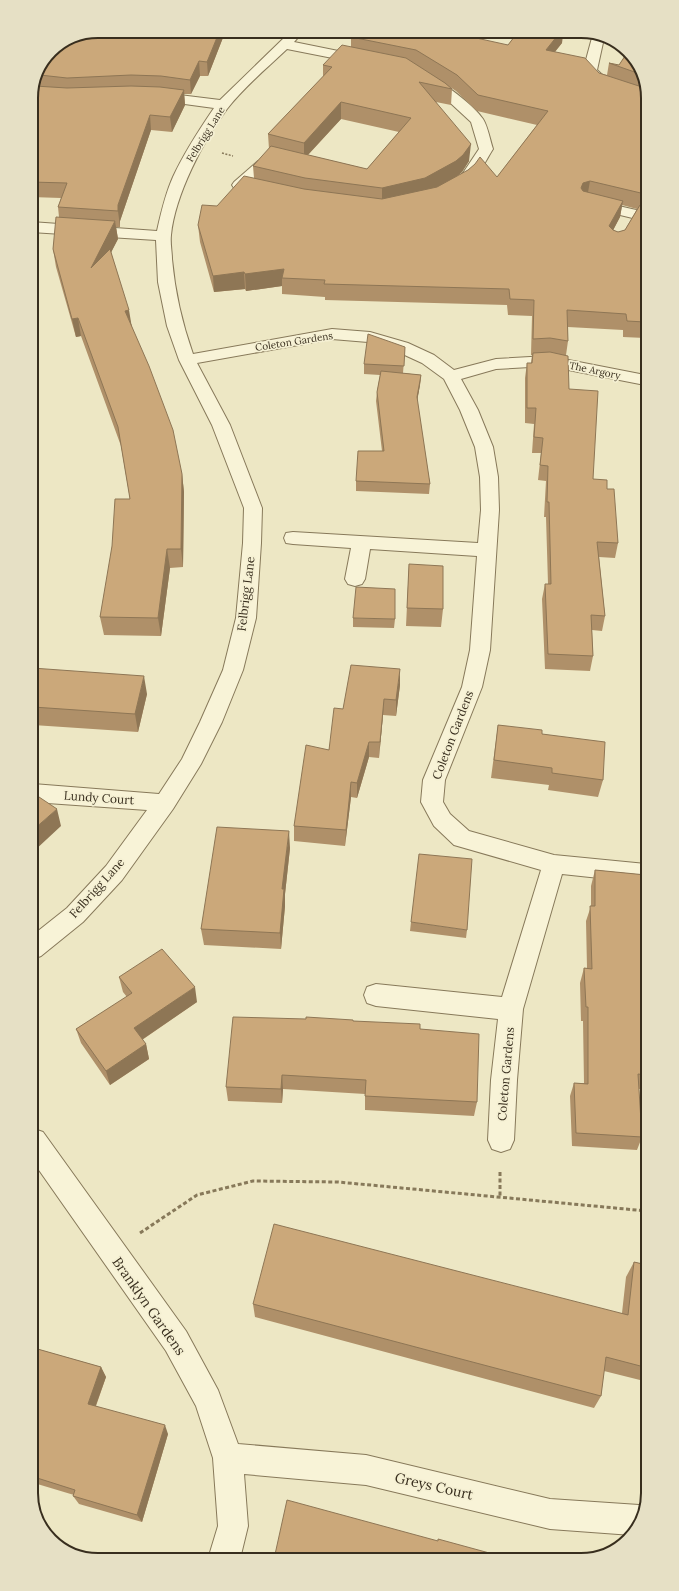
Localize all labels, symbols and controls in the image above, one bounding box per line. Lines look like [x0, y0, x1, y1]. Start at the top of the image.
street label: Felbrigg Lane [183, 104, 228, 164]
street label: Coleton Gardens [254, 329, 334, 354]
street label: The Argory [568, 359, 622, 382]
street label: Felbrigg Lane [233, 555, 258, 632]
street label: Coleton Gardens [429, 688, 477, 781]
street label: Lundy Court [63, 788, 135, 807]
street label: Felbrigg Lane [66, 854, 128, 921]
street label: Coleton Gardens [494, 1026, 517, 1122]
street label: Branklyn Gardens [108, 1253, 190, 1359]
street label: Greys Court [393, 1468, 475, 1504]

